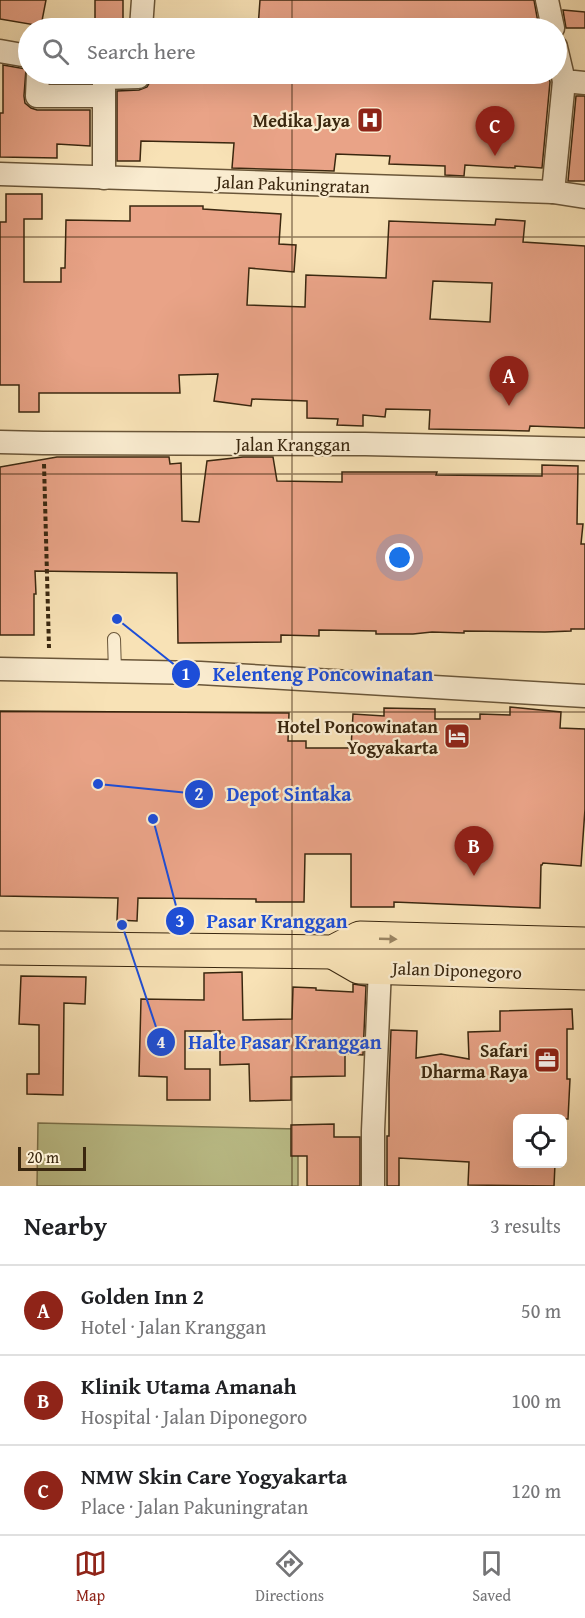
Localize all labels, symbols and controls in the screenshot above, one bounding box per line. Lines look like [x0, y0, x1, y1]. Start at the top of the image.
search box [18, 18, 567, 84]
icon: search [39, 35, 72, 68]
text: Search here [87, 35, 196, 67]
hospital icon: Medika Jaya [355, 105, 385, 135]
pin: C [476, 106, 514, 156]
place label: Medika Jaya [253, 107, 351, 134]
street label: Jalan Pakuningratan [214, 168, 370, 200]
pin: A [490, 356, 528, 406]
street label: Jalan Kranggan [234, 431, 350, 458]
your location [385, 543, 414, 572]
callout: Kelenteng Poncowinatan [171, 655, 445, 693]
text: Kelenteng Poncowinatan [213, 659, 433, 688]
text: 1 [181, 660, 191, 687]
place label: Hotel Poncowinatan Yogyakarta [277, 713, 439, 761]
hotel icon: Hotel Poncowinatan Yogyakarta [442, 721, 472, 751]
callout: Depot Sintaka [184, 775, 363, 813]
text: Depot Sintaka [227, 779, 352, 808]
text: 2 [194, 780, 204, 807]
pin: B [454, 826, 494, 876]
callout: Pasar Kranggan [165, 902, 360, 940]
text: Pasar Kranggan [206, 906, 348, 935]
text: 3 [175, 907, 185, 934]
one-way arrow [379, 934, 398, 943]
street label: Jalan Diponegoro [390, 954, 522, 986]
callout: Halte Pasar Kranggan [146, 1023, 394, 1061]
text: Halte Pasar Kranggan [188, 1027, 382, 1056]
text: 4 [156, 1028, 166, 1055]
place label: Safari Dharma Raya [421, 1037, 529, 1085]
office icon: Safari Dharma Raya [532, 1045, 562, 1075]
map controls [513, 1114, 567, 1168]
button: locate [513, 1114, 567, 1168]
scale bar [18, 1144, 86, 1172]
text: 20 m [27, 1145, 59, 1169]
text: Nearby [24, 1206, 107, 1245]
text: 3 results [490, 1211, 561, 1240]
text: Golden Inn 2 [81, 1280, 204, 1312]
text: A [37, 1296, 50, 1325]
text: 50 m [521, 1296, 561, 1325]
text: Hotel · Jalan Kranggan [81, 1312, 266, 1341]
text: Klinik Utama Amanah [81, 1370, 297, 1402]
text: B [37, 1386, 50, 1415]
text: 100 m [511, 1386, 561, 1415]
text: Hospital · Jalan Diponegoro [81, 1402, 307, 1431]
text: NMW Skin Care Yogyakarta [81, 1460, 347, 1492]
text: C [38, 1476, 49, 1505]
text: 120 m [511, 1476, 561, 1505]
text: Place · Jalan Pakuningratan [81, 1492, 308, 1521]
tab: Map [74, 1547, 107, 1607]
tab: Directions [255, 1547, 324, 1607]
tab: Saved [472, 1547, 511, 1607]

